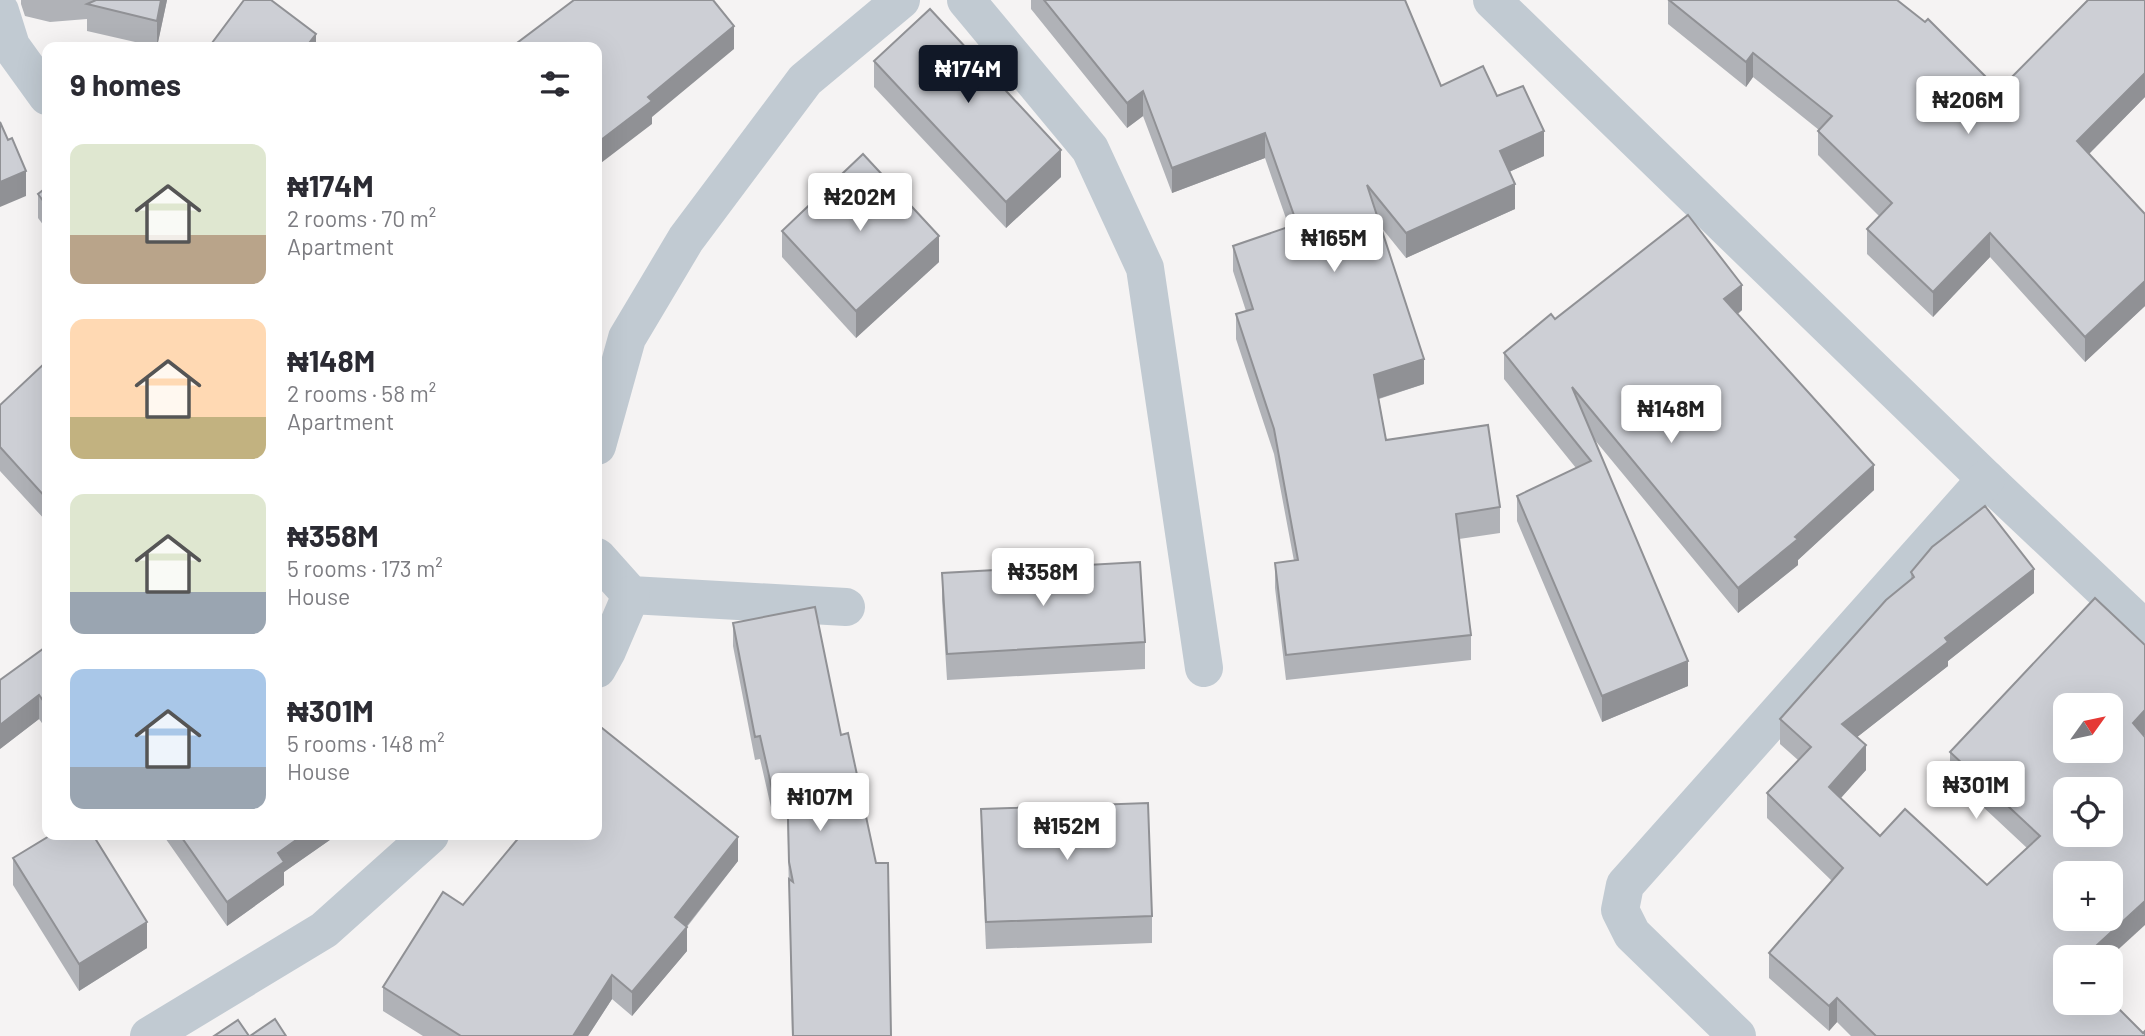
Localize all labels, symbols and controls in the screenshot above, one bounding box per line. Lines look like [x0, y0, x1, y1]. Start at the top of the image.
pin: ₦174M [919, 46, 1017, 105]
text: ₦174M [935, 54, 1001, 82]
icon: filters [536, 65, 574, 103]
text: 9 homes [70, 66, 181, 102]
pin: ₦206M [1919, 76, 2017, 136]
text: ₦206M [1932, 85, 2004, 113]
text: ₦174M [287, 167, 374, 203]
icon: home [126, 172, 210, 256]
pin: ₦202M [811, 174, 909, 233]
text: ₦202M [824, 182, 896, 210]
text: 2 rooms · 70 m² [287, 204, 436, 232]
pin: ₦165M [1285, 215, 1383, 274]
text: ₦165M [1301, 223, 1367, 251]
text: Apartment [287, 232, 394, 260]
text: ₦148M [287, 342, 375, 378]
icon: home [126, 347, 210, 431]
text: 2 rooms · 58 m² [287, 379, 436, 407]
pin: ₦148M [1622, 386, 1720, 445]
text: ₦148M [1637, 394, 1705, 422]
text: Apartment [287, 407, 394, 435]
text: ₦358M [287, 517, 379, 553]
icon: home [126, 522, 210, 606]
pin: ₦358M [994, 548, 1092, 608]
text: 5 rooms · 173 m² [287, 554, 443, 582]
text: ₦358M [1008, 557, 1078, 585]
text: House [287, 582, 350, 610]
text: ₦301M [287, 692, 374, 728]
north arrow [2053, 693, 2123, 763]
map controls [2053, 693, 2123, 1015]
icon: home [126, 697, 210, 781]
text: 5 rooms · 148 m² [287, 729, 445, 757]
text: House [287, 757, 350, 785]
pin: ₦301M [1927, 762, 2025, 821]
text: ₦301M [1943, 770, 2009, 798]
pin: ₦107M [771, 774, 869, 833]
button: locate [2053, 777, 2123, 847]
text: ₦107M [787, 782, 853, 810]
pin: ₦152M [1018, 802, 1116, 862]
text: ₦152M [1034, 811, 1100, 839]
button: + [2053, 861, 2123, 931]
button: − [2053, 945, 2123, 1015]

